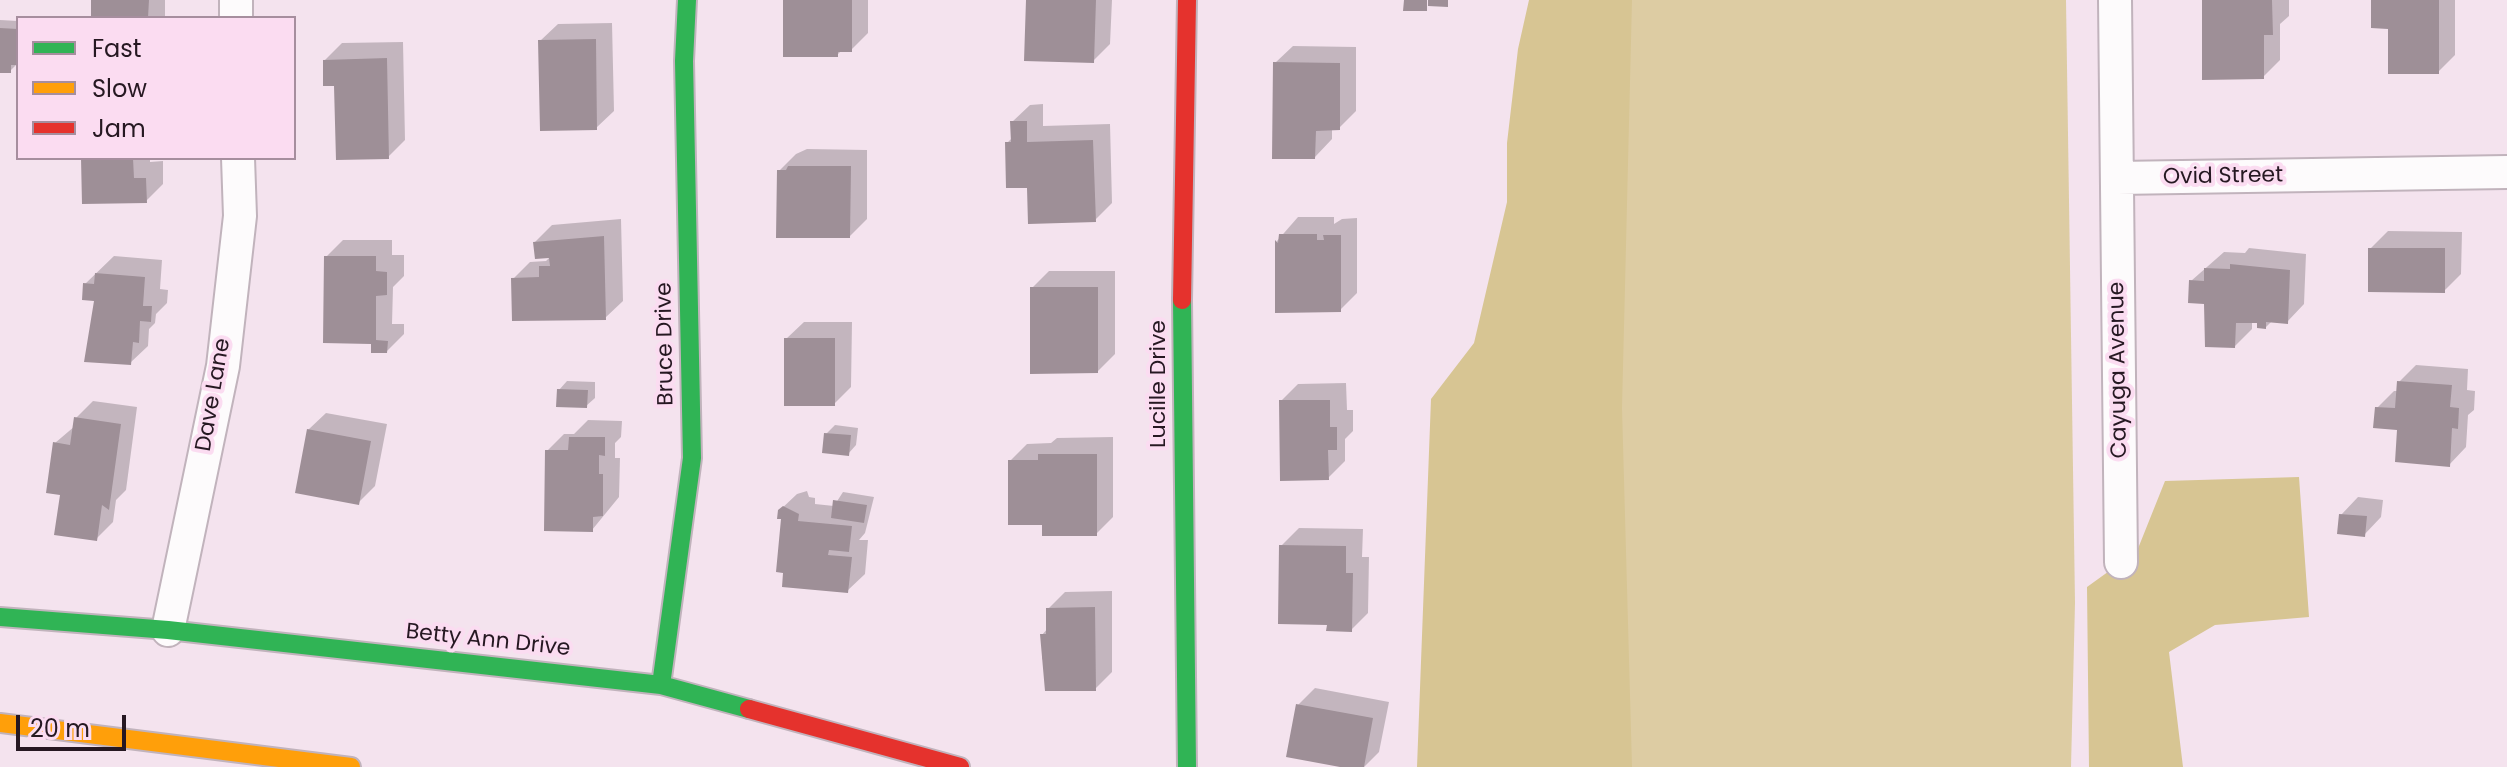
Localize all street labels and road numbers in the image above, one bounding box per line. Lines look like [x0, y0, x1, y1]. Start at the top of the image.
street label: Ovid Street [2163, 163, 2283, 191]
street label: Bruce Drive [652, 282, 680, 406]
street label: Cayuga Avenue [2104, 282, 2134, 458]
street label: Lucille Drive [1146, 320, 1172, 448]
street label: Dave Lane [191, 336, 237, 454]
street label: Betty Ann Drive [404, 619, 572, 663]

